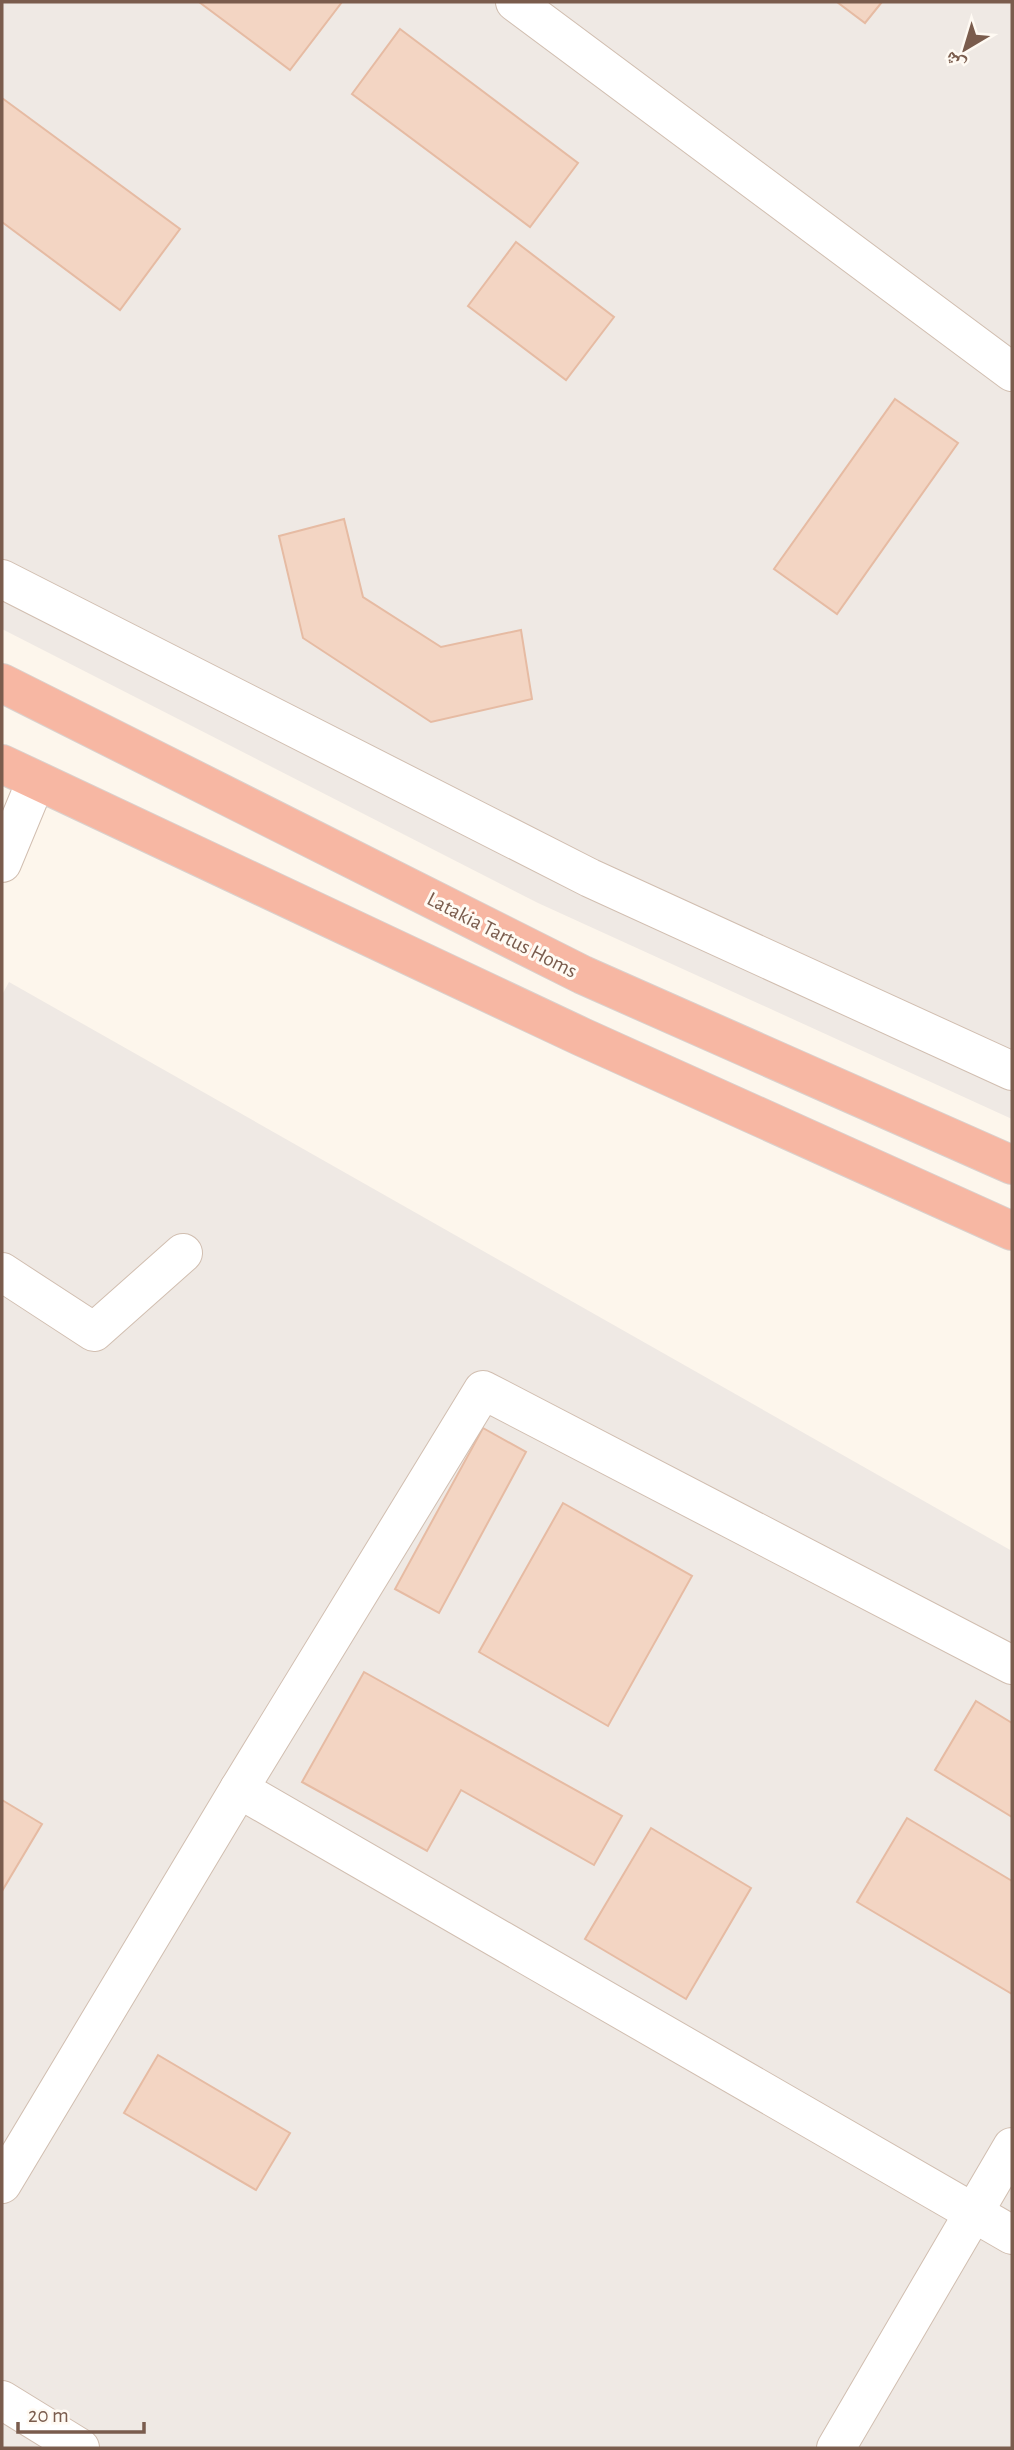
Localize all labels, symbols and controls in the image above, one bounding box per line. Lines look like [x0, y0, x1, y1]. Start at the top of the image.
north arrow [930, 14, 1000, 84]
text: ش [942, 47, 970, 75]
street label: Latakia Tartus Homs [424, 888, 580, 982]
scale bar [18, 2390, 144, 2434]
text: 20 m [28, 2405, 69, 2426]

